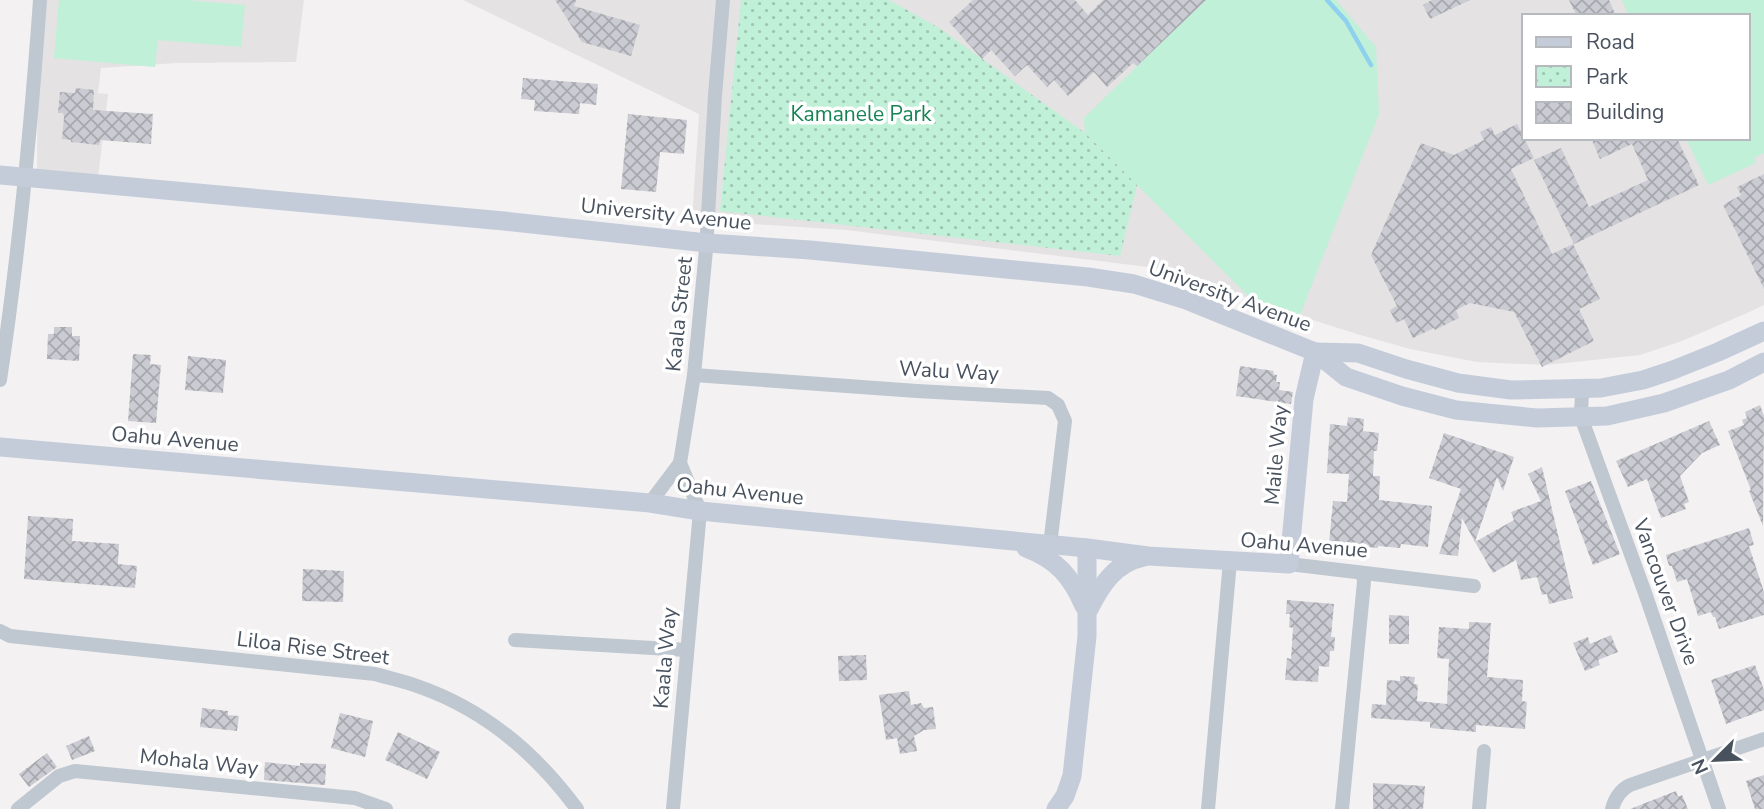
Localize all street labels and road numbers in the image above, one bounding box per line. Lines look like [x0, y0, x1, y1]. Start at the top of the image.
street label: University Avenue [579, 191, 753, 237]
street label: University Avenue [1145, 254, 1315, 338]
street label: Kaala Street [659, 255, 699, 373]
street label: Walu Way [898, 354, 1000, 388]
street label: Maile Way [1258, 404, 1294, 506]
street label: Oahu Avenue [110, 419, 240, 459]
street label: Oahu Avenue [675, 470, 805, 512]
street label: Vancouver Drive [1626, 514, 1705, 669]
street label: Oahu Avenue [1239, 525, 1369, 565]
street label: Kaala Way [647, 606, 683, 710]
street label: Liloa Rise Street [235, 625, 392, 671]
street label: Mohala Way [138, 742, 260, 782]

